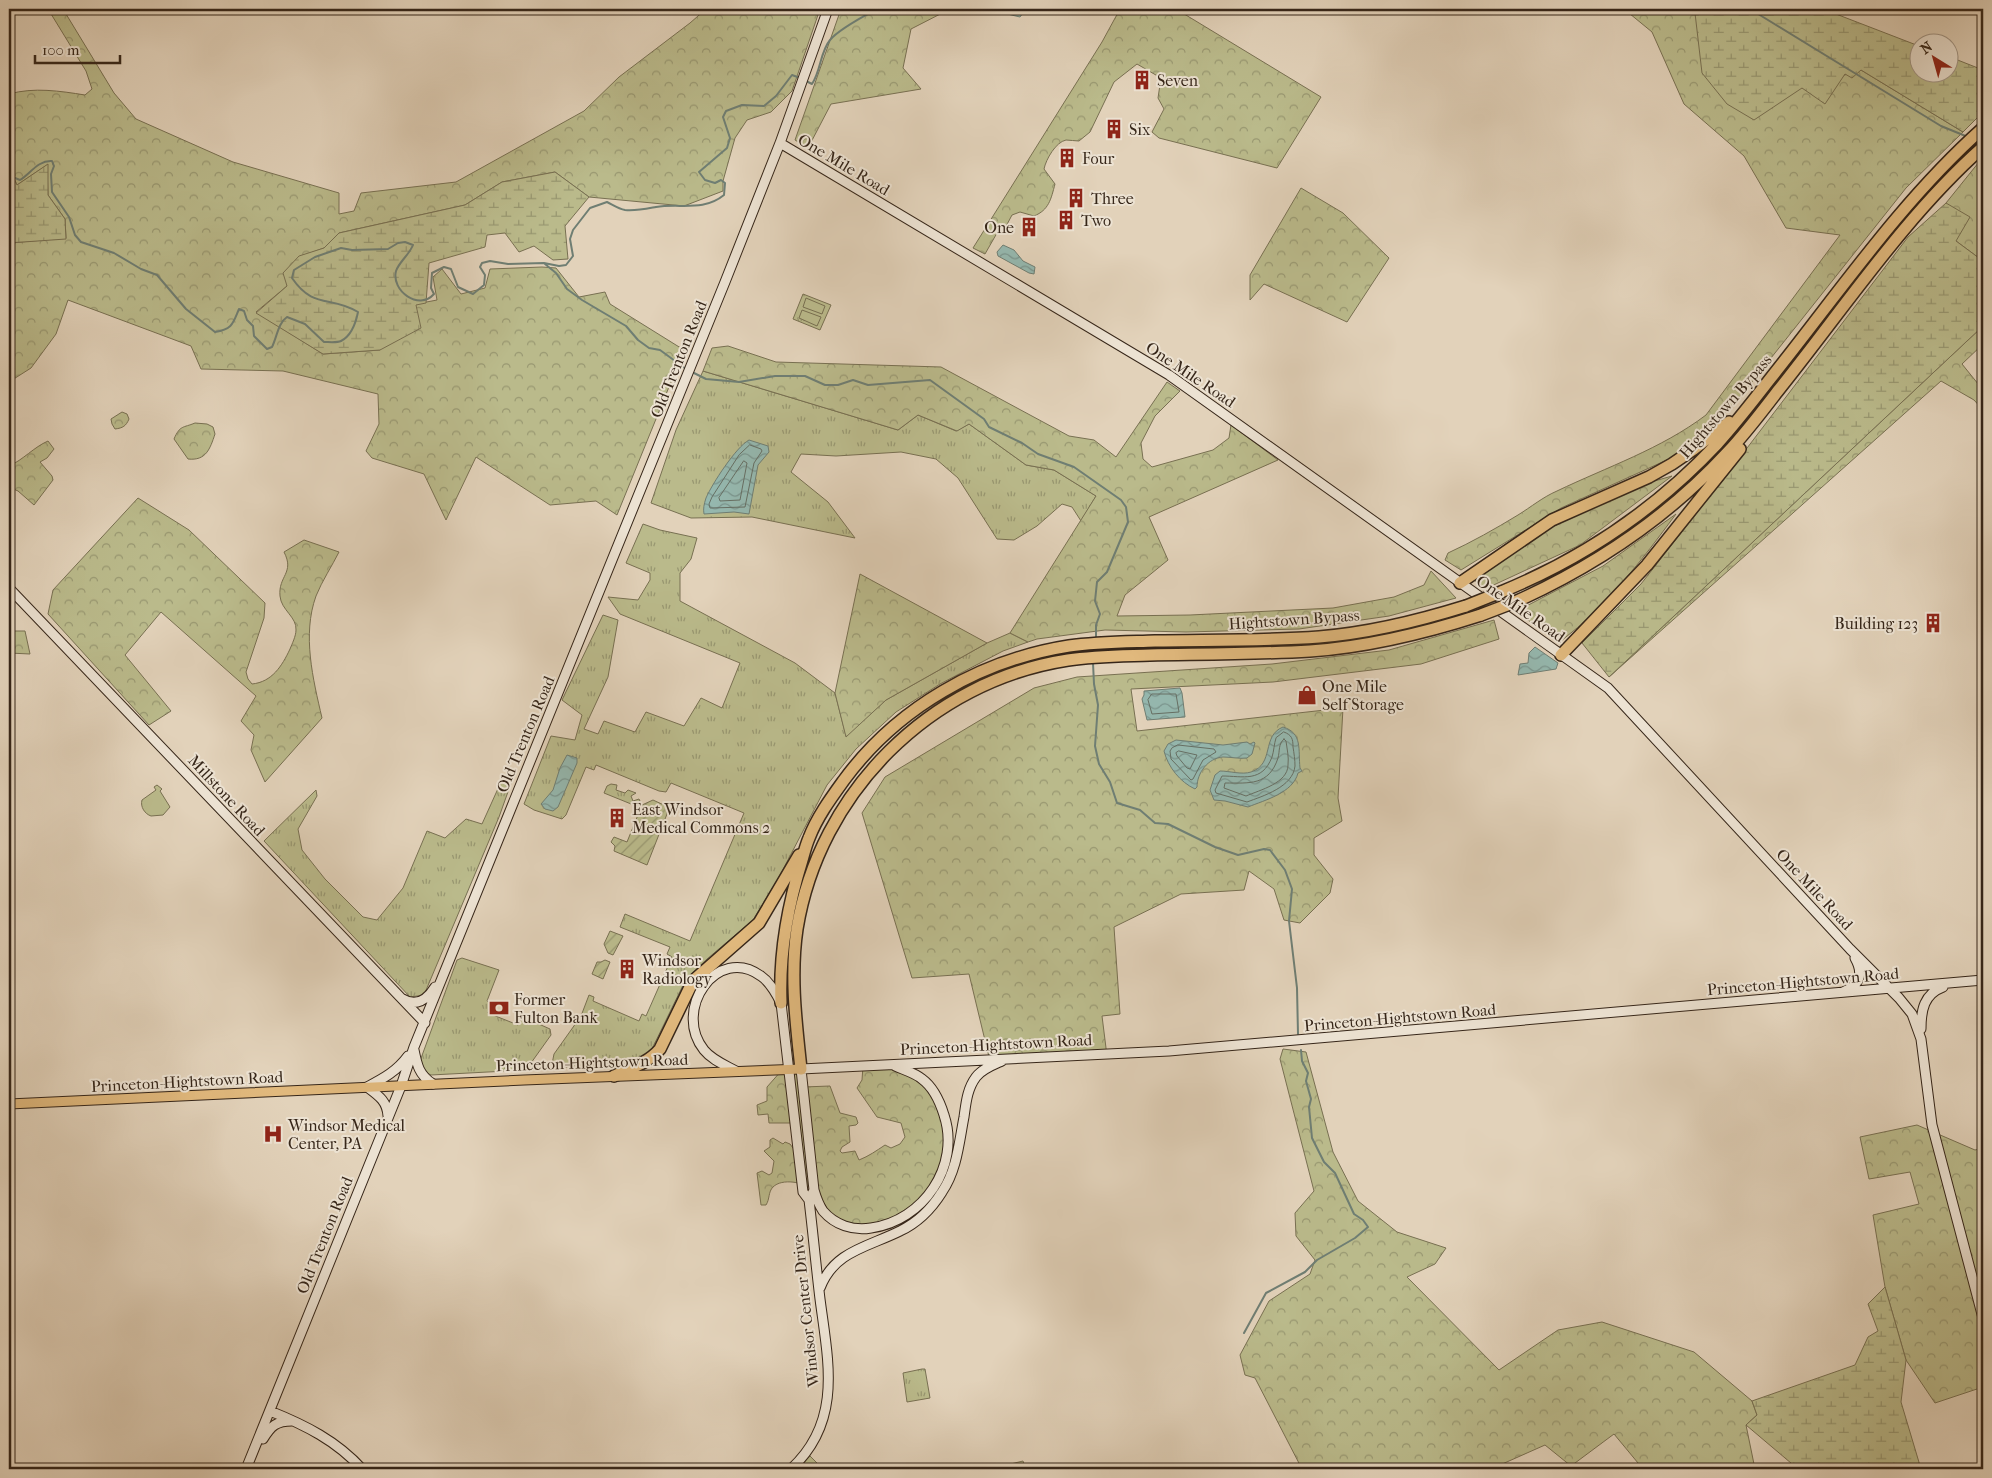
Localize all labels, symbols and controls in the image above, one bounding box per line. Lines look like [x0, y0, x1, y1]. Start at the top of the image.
scale bar [35, 32, 120, 64]
north arrow [1910, 32, 1960, 82]
text: N [1917, 38, 1936, 58]
text: 100 m [42, 41, 80, 59]
building icon: Seven [1131, 69, 1153, 91]
place label: Seven [1157, 71, 1199, 90]
building icon: Six [1103, 118, 1125, 140]
place label: Six [1129, 120, 1151, 139]
street label: One Mile Road [794, 130, 893, 199]
building icon: Four [1056, 147, 1078, 169]
place label: Four [1082, 149, 1115, 168]
building icon: Three [1065, 187, 1087, 209]
place label: Three [1091, 189, 1134, 208]
building icon: Two [1055, 209, 1077, 231]
place label: Two [1081, 211, 1111, 230]
building icon: One [1018, 216, 1040, 238]
place label: One [984, 218, 1014, 237]
street label: Old Trenton Road [646, 298, 711, 421]
street label: One Mile Road [1142, 337, 1239, 411]
street label: Hightstown Bypass [1675, 350, 1776, 462]
street label: One Mile Road [1473, 571, 1569, 646]
street label: Hightstown Bypass [1228, 605, 1360, 634]
building icon: Building 123 [1922, 612, 1944, 634]
place label: Building 123 [1834, 614, 1918, 633]
street label: Old Trenton Road [492, 673, 559, 795]
place label: One Mile Self Storage [1322, 677, 1404, 714]
shop icon: One Mile Self Storage [1296, 684, 1318, 706]
street label: Millstone Road [184, 751, 269, 840]
place label: East Windsor Medical Commons 2 [632, 800, 770, 837]
building icon: East Windsor Medical Commons 2 [606, 807, 628, 829]
street label: One Mile Road [1772, 845, 1857, 934]
place label: Windsor Radiology [641, 951, 713, 988]
building icon: Windsor Radiology [616, 958, 638, 980]
street label: Princeton-Hightstown Road [1706, 964, 1900, 999]
place label: Former Fulton Bank [514, 990, 598, 1027]
bank icon: Former Fulton Bank [488, 997, 510, 1019]
street label: Princeton-Hightstown Road [1303, 1000, 1497, 1035]
street label: Princeton-Hightstown Road [899, 1030, 1093, 1059]
street label: Princeton-Hightstown Road [495, 1050, 689, 1075]
street label: Princeton-Hightstown Road [90, 1067, 284, 1096]
place label: Windsor Medical Center, PA [287, 1116, 406, 1153]
hospital icon: Windsor Medical Center, PA [262, 1123, 284, 1145]
street label: Old Trenton Road [292, 1174, 357, 1297]
street label: Windsor Center Drive [788, 1234, 823, 1389]

